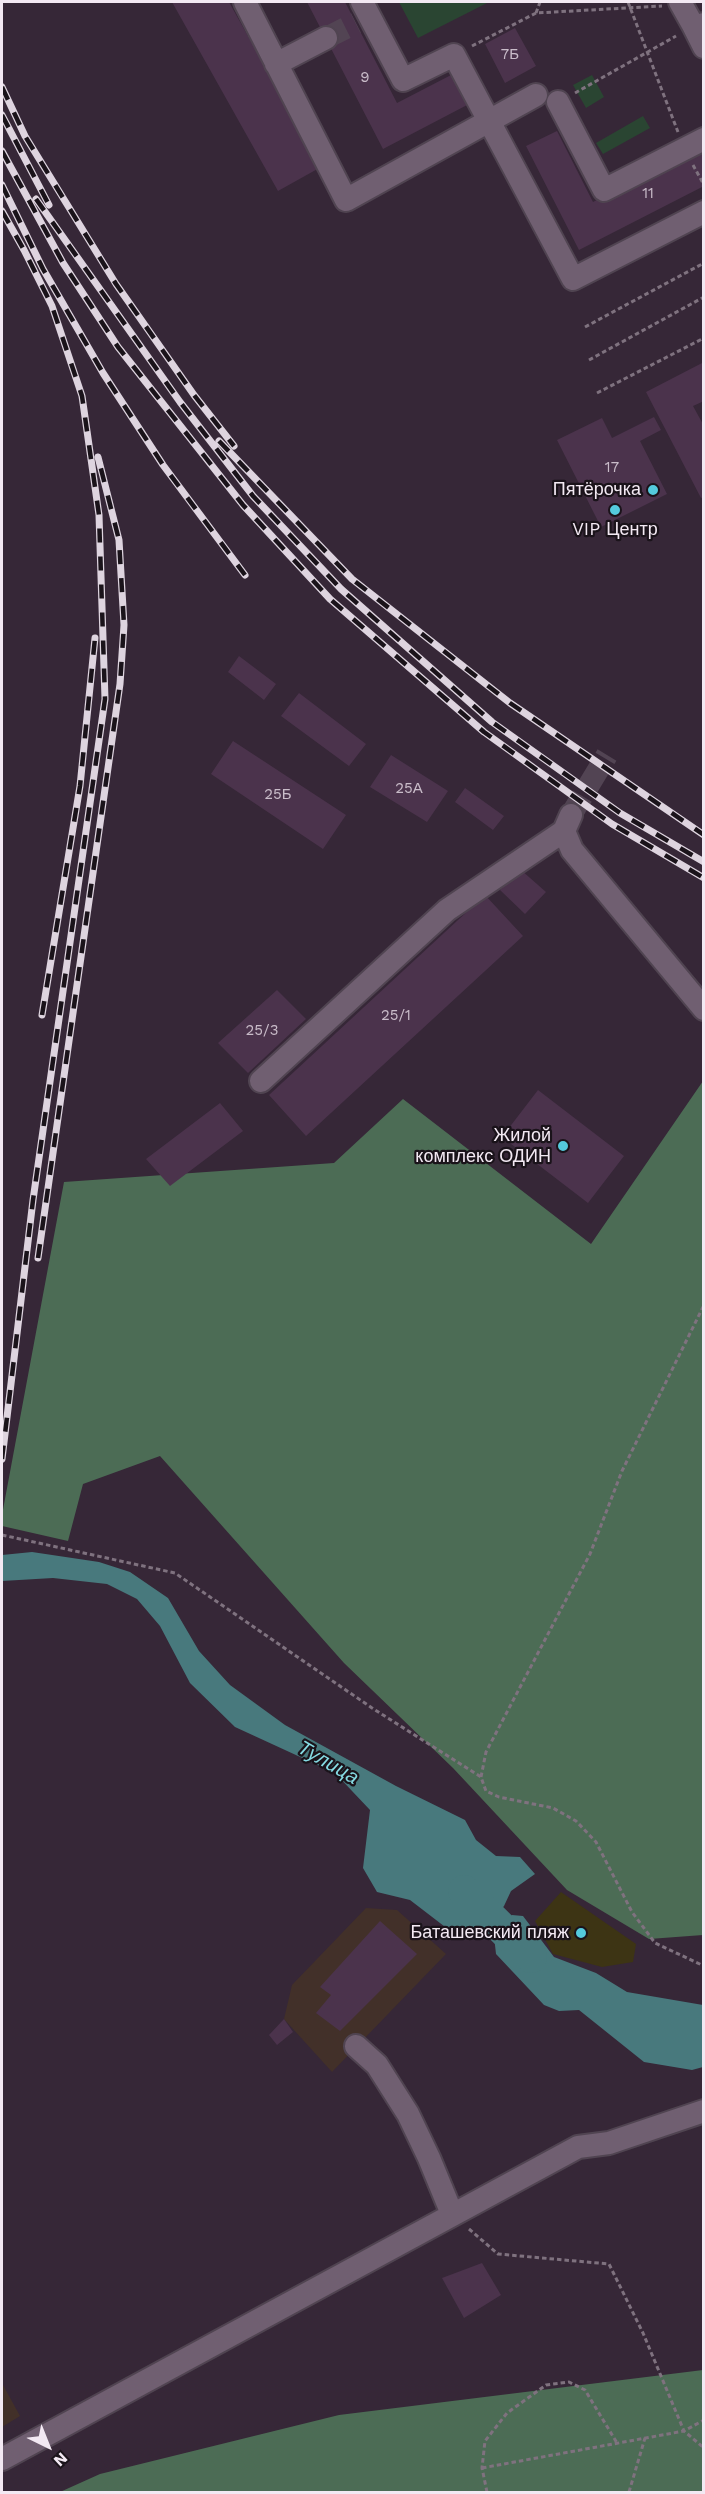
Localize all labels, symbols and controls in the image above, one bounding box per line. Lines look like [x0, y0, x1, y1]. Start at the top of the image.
house number: 7Б [501, 46, 519, 64]
house number: 9 [360, 69, 370, 87]
house number: 11 [642, 185, 654, 203]
house number: 17 [605, 459, 619, 477]
place label: Пятёрочка [553, 479, 641, 501]
marker: Пятёрочка [646, 483, 660, 497]
marker: VIP Центр [608, 503, 622, 517]
place label: VIP Центр [572, 519, 658, 541]
house number: 25А [395, 780, 423, 798]
house number: 25Б [264, 786, 292, 804]
house number: 25/1 [381, 1007, 411, 1025]
house number: 25/3 [246, 1022, 278, 1040]
place label: Жилой комплекс ОДИН [415, 1125, 551, 1168]
marker: Жилой комплекс ОДИН [556, 1139, 570, 1153]
water label: Тулица [293, 1736, 363, 1790]
place label: Баташевский пляж [411, 1922, 569, 1944]
marker: Баташевский пляж [574, 1926, 588, 1940]
north arrow [18, 2416, 78, 2476]
text: N [50, 2449, 71, 2471]

